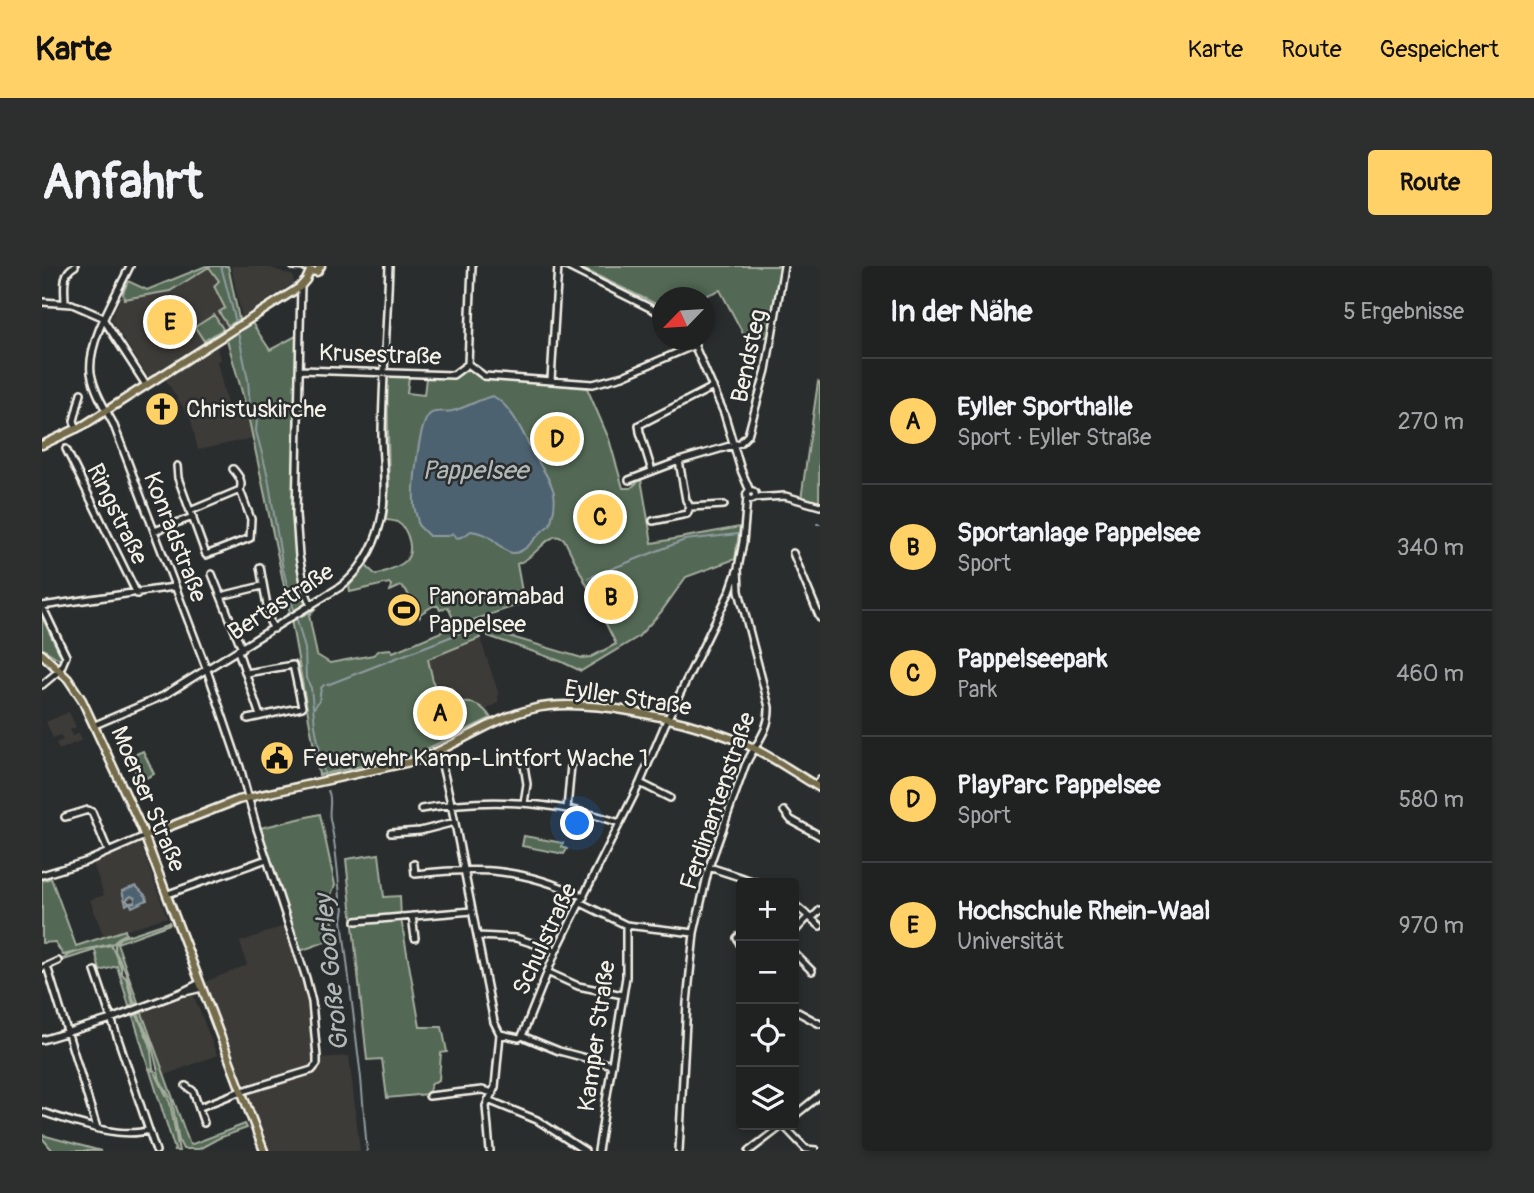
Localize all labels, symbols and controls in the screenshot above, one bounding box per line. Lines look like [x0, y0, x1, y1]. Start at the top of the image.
text: Karte [35, 29, 112, 70]
text: Karte [1187, 35, 1243, 64]
text: Route [1281, 35, 1342, 64]
text: Gespeichert [1380, 35, 1499, 64]
button: Route [1368, 150, 1492, 215]
text: Anfahrt [42, 152, 202, 213]
north arrow [652, 287, 715, 350]
text: In der Nähe [890, 293, 1032, 330]
pin: E [147, 296, 193, 348]
text: 5 Ergebnisse [1343, 297, 1464, 326]
street label: Bendsteg [725, 307, 773, 405]
street label: Krusestraße [318, 338, 442, 372]
church icon: Christuskirche [143, 390, 181, 428]
text: Eyller Sporthalle [957, 391, 1132, 423]
place label: Christuskirche [186, 395, 326, 424]
text: A [906, 407, 920, 436]
text: 270 m [1398, 407, 1464, 436]
pin: D [534, 413, 580, 465]
text: Sport · Eyller Straße [957, 423, 1151, 452]
water label: Pappelsee [422, 455, 530, 487]
street label: Ringstraße [80, 459, 154, 569]
street label: Konradstraße [137, 468, 213, 606]
pin: C [577, 491, 623, 543]
text: Sportanlage Pappelsee [957, 517, 1200, 549]
text: B [906, 533, 920, 562]
text: 340 m [1397, 533, 1464, 562]
text: Sport [957, 549, 1011, 578]
street label: Bertastraße [223, 557, 339, 647]
pin: B [588, 571, 634, 623]
place label: Panoramabad Pappelsee [428, 582, 565, 639]
sports icon: Panoramabad Pappelsee [385, 591, 423, 629]
text: Pappelseepark [957, 643, 1108, 675]
text: C [906, 659, 920, 688]
text: 460 m [1396, 659, 1464, 688]
street label: Eyller Straße [562, 674, 694, 722]
text: Park [957, 675, 997, 704]
pin: A [417, 687, 463, 739]
street label: Ferdinantenstraße [674, 708, 762, 894]
street label: Moerser Straße [104, 722, 192, 876]
public building icon: Feuerwehr Kamp-Lintfort Wache 1 [258, 739, 296, 777]
place label: Feuerwehr Kamp-Lintfort Wache 1 [302, 744, 648, 773]
text: PlayParc Pappelsee [957, 769, 1160, 801]
text: D [906, 785, 920, 814]
text: 580 m [1399, 785, 1464, 814]
text: Sport [957, 801, 1011, 830]
your location [560, 806, 594, 840]
street label: Schulstraße [506, 878, 584, 1000]
map controls [736, 878, 799, 1130]
button: + [736, 878, 799, 941]
water label: Große Goorley [308, 890, 356, 1053]
text: Hochschule Rhein-Waal [957, 895, 1210, 927]
text: E [907, 911, 919, 940]
text: 970 m [1399, 911, 1464, 940]
text: Universität [957, 927, 1064, 956]
button: − [736, 941, 799, 1004]
street label: Kamper Straße [572, 958, 622, 1113]
button: locate [736, 1004, 799, 1067]
button: layers [736, 1067, 799, 1130]

